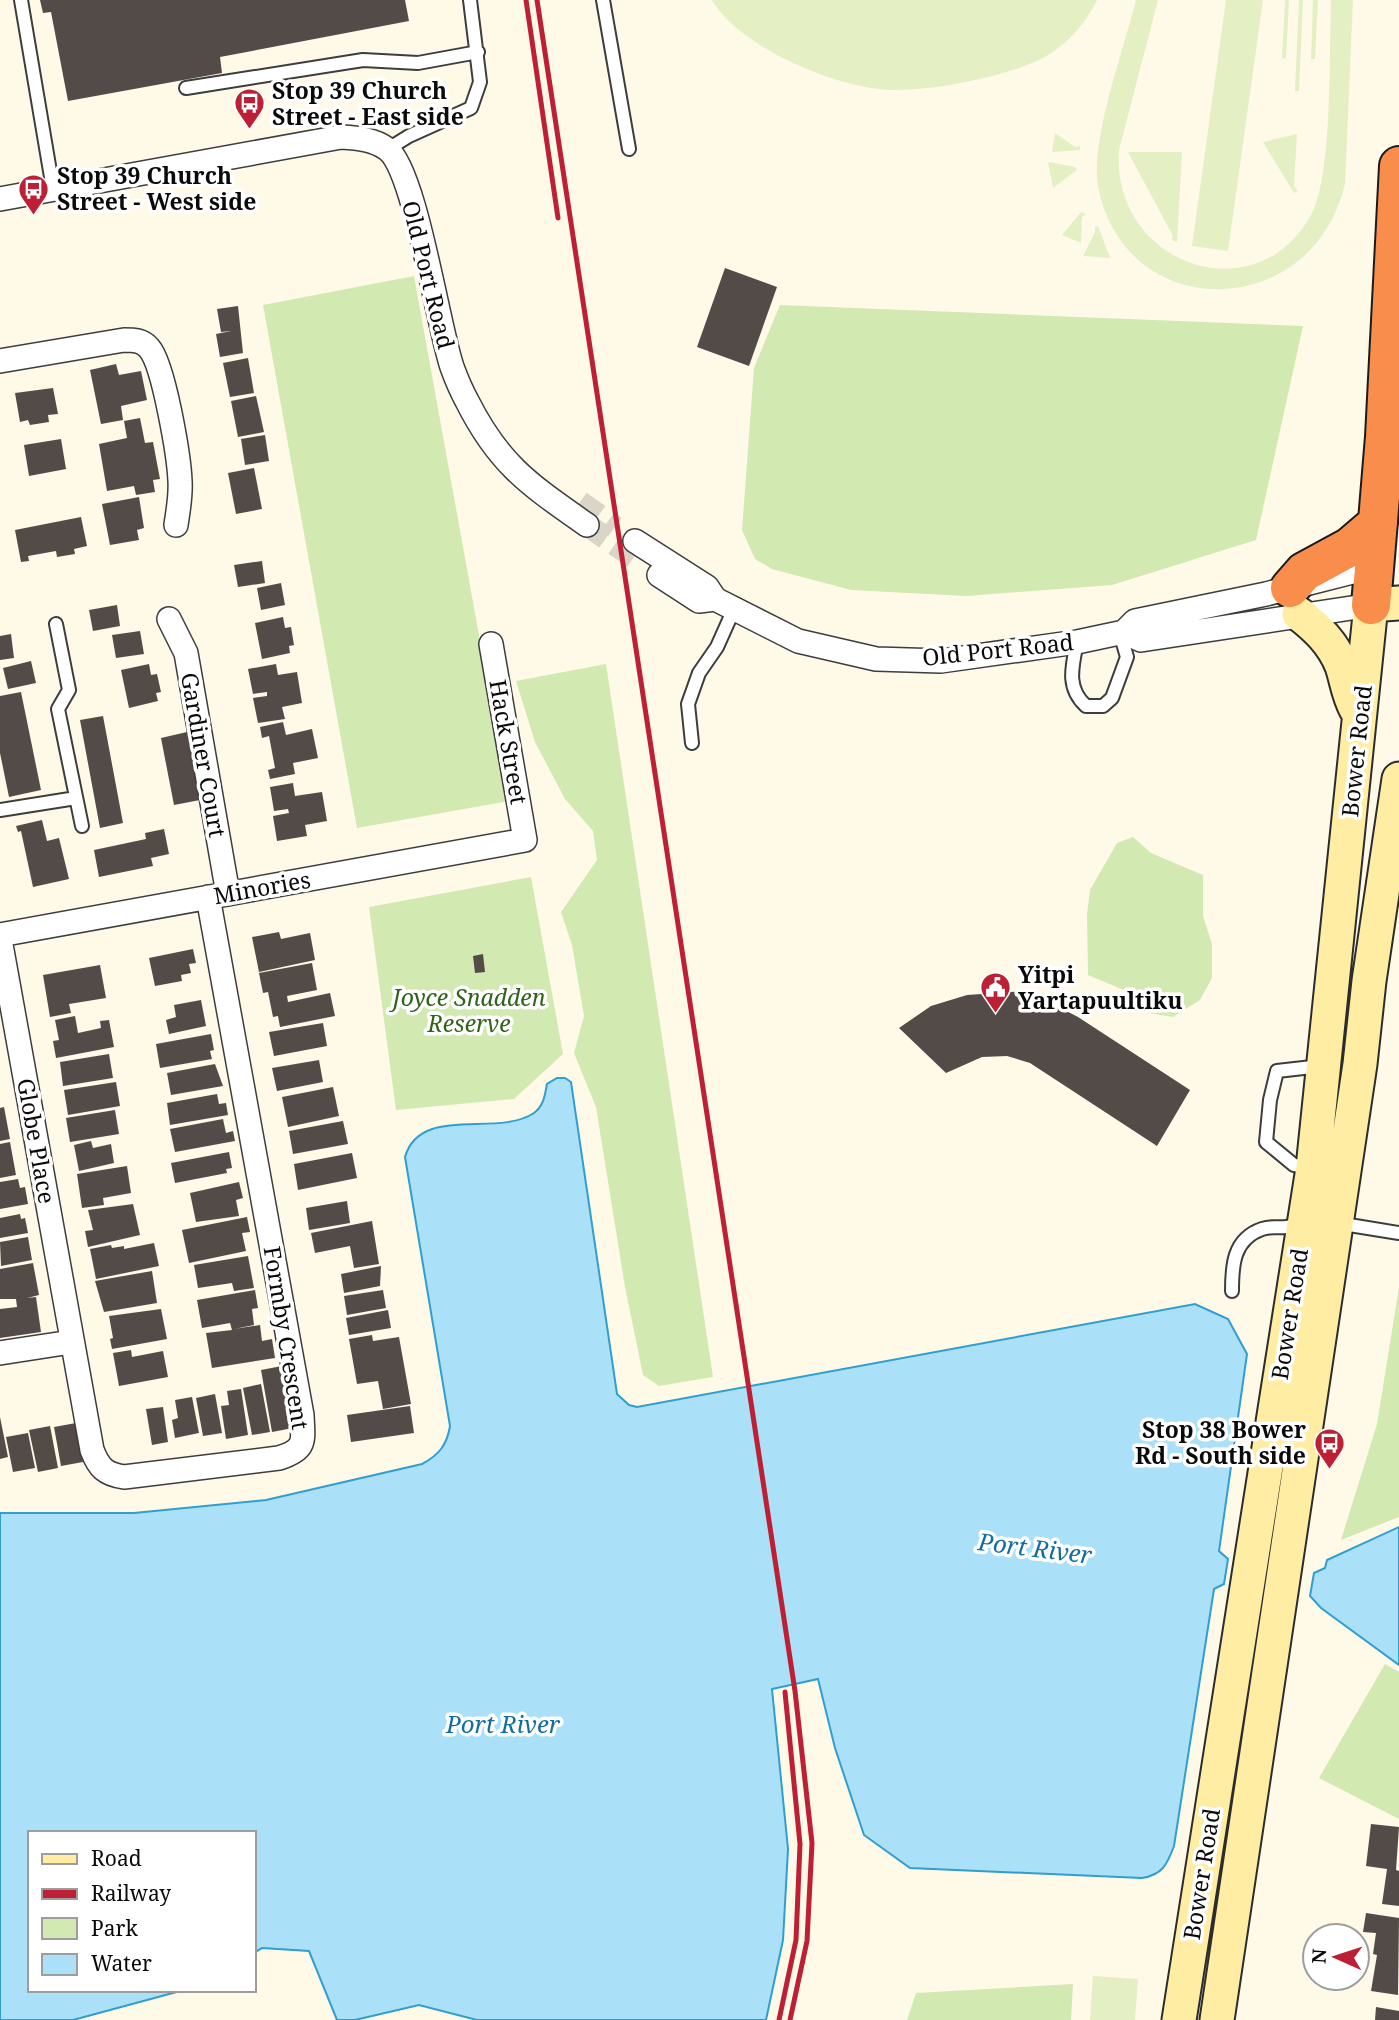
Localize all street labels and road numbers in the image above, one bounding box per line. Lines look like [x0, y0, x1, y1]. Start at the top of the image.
street label: Old Port Road [395, 197, 463, 352]
street label: Old Port Road [921, 625, 1075, 673]
street label: Gardiner Court [174, 670, 234, 840]
street label: Hack Street [482, 677, 536, 807]
street label: Bower Road [1333, 683, 1379, 819]
street label: Minories [211, 863, 313, 911]
street label: Globe Place [10, 1076, 64, 1206]
street label: Formby Crescent [257, 1244, 317, 1432]
street label: Bower Road [1263, 1246, 1315, 1382]
street label: Bower Road [1175, 1806, 1227, 1942]

